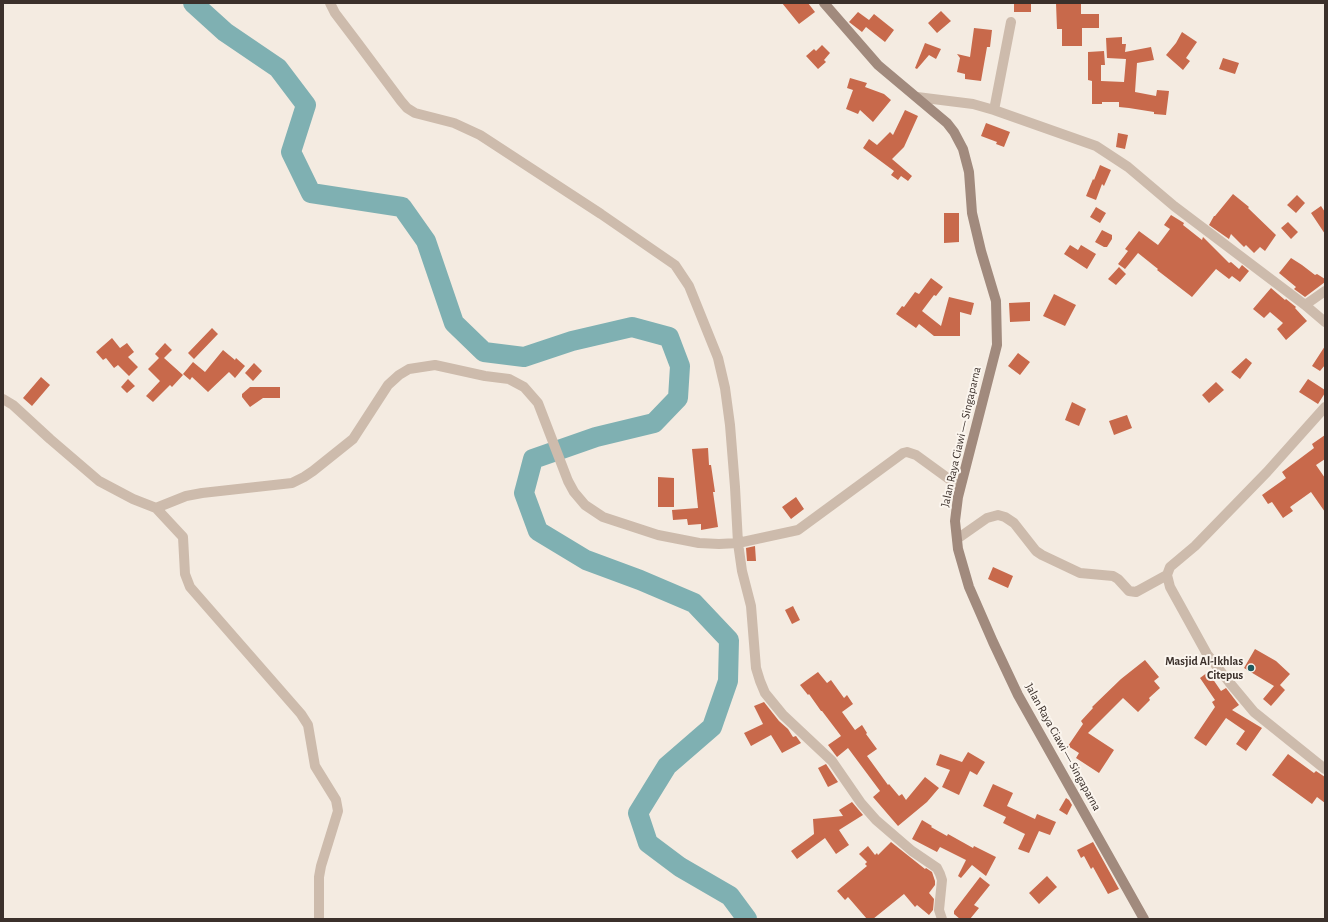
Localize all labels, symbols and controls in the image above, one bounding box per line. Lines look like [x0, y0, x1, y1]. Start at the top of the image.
street label: Jalan Raya Ciawi — Singaparna [938, 365, 984, 509]
place label: Masjid Al-Ikhlas Citepus [1165, 654, 1243, 682]
marker: Masjid Al-Ikhlas Citepus [1246, 663, 1256, 673]
street label: Jalan Raya Ciawi — Singaparna [1022, 681, 1104, 813]

